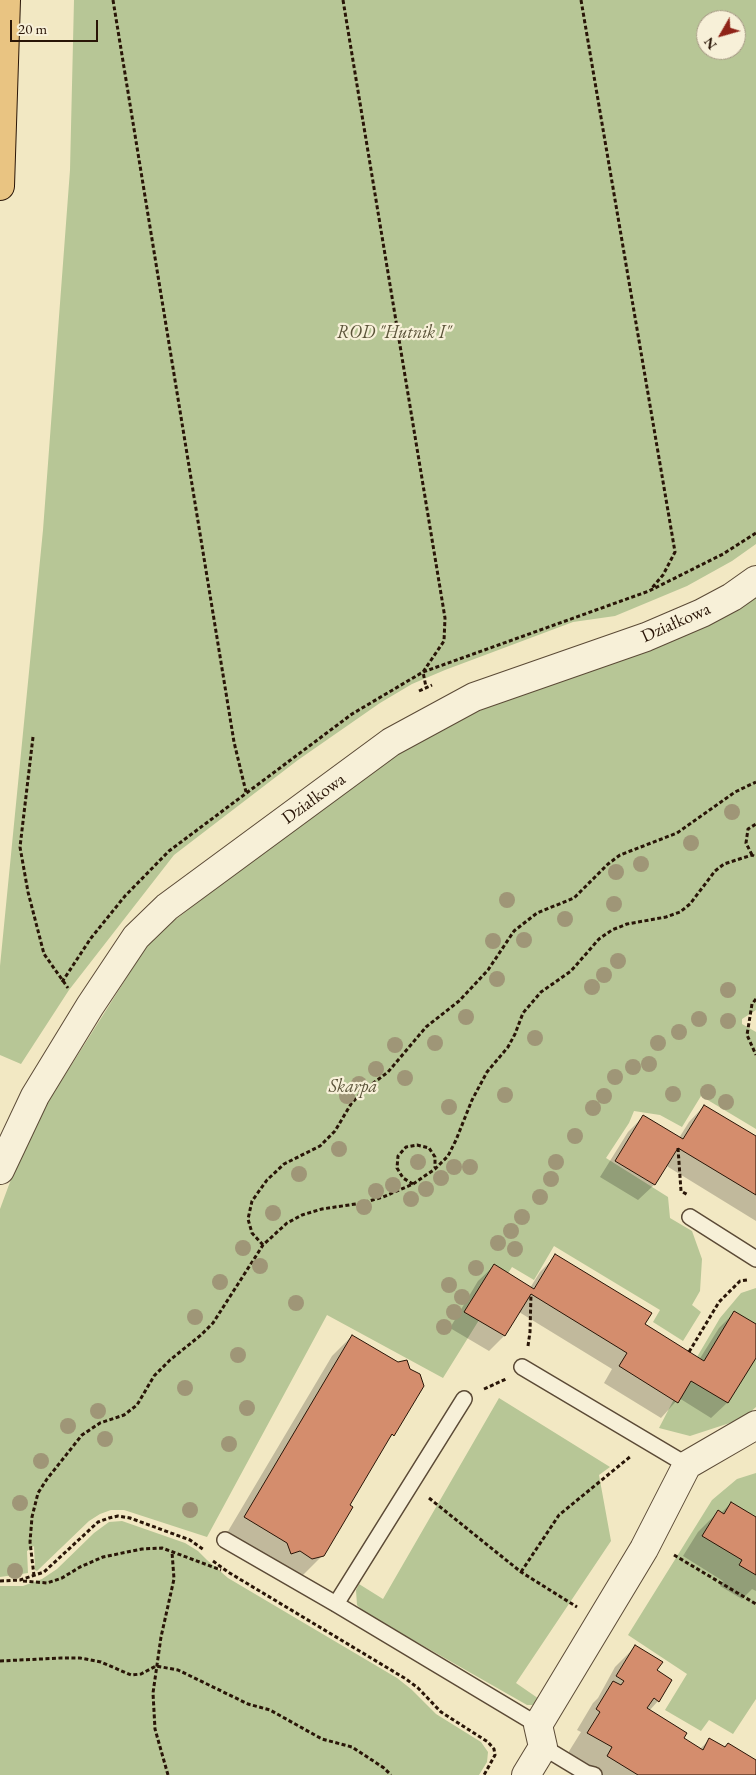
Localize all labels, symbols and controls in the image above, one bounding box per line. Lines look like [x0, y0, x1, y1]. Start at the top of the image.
scale bar [12, 10, 100, 42]
north arrow [696, 10, 746, 60]
text: 20 m [18, 19, 47, 38]
text: N [699, 34, 721, 54]
park label: ROD "Hutnik I" [337, 322, 451, 344]
street label: Działkowa [638, 598, 714, 648]
street label: Działkowa [278, 769, 350, 829]
park label: Skarpa [329, 1076, 377, 1098]

